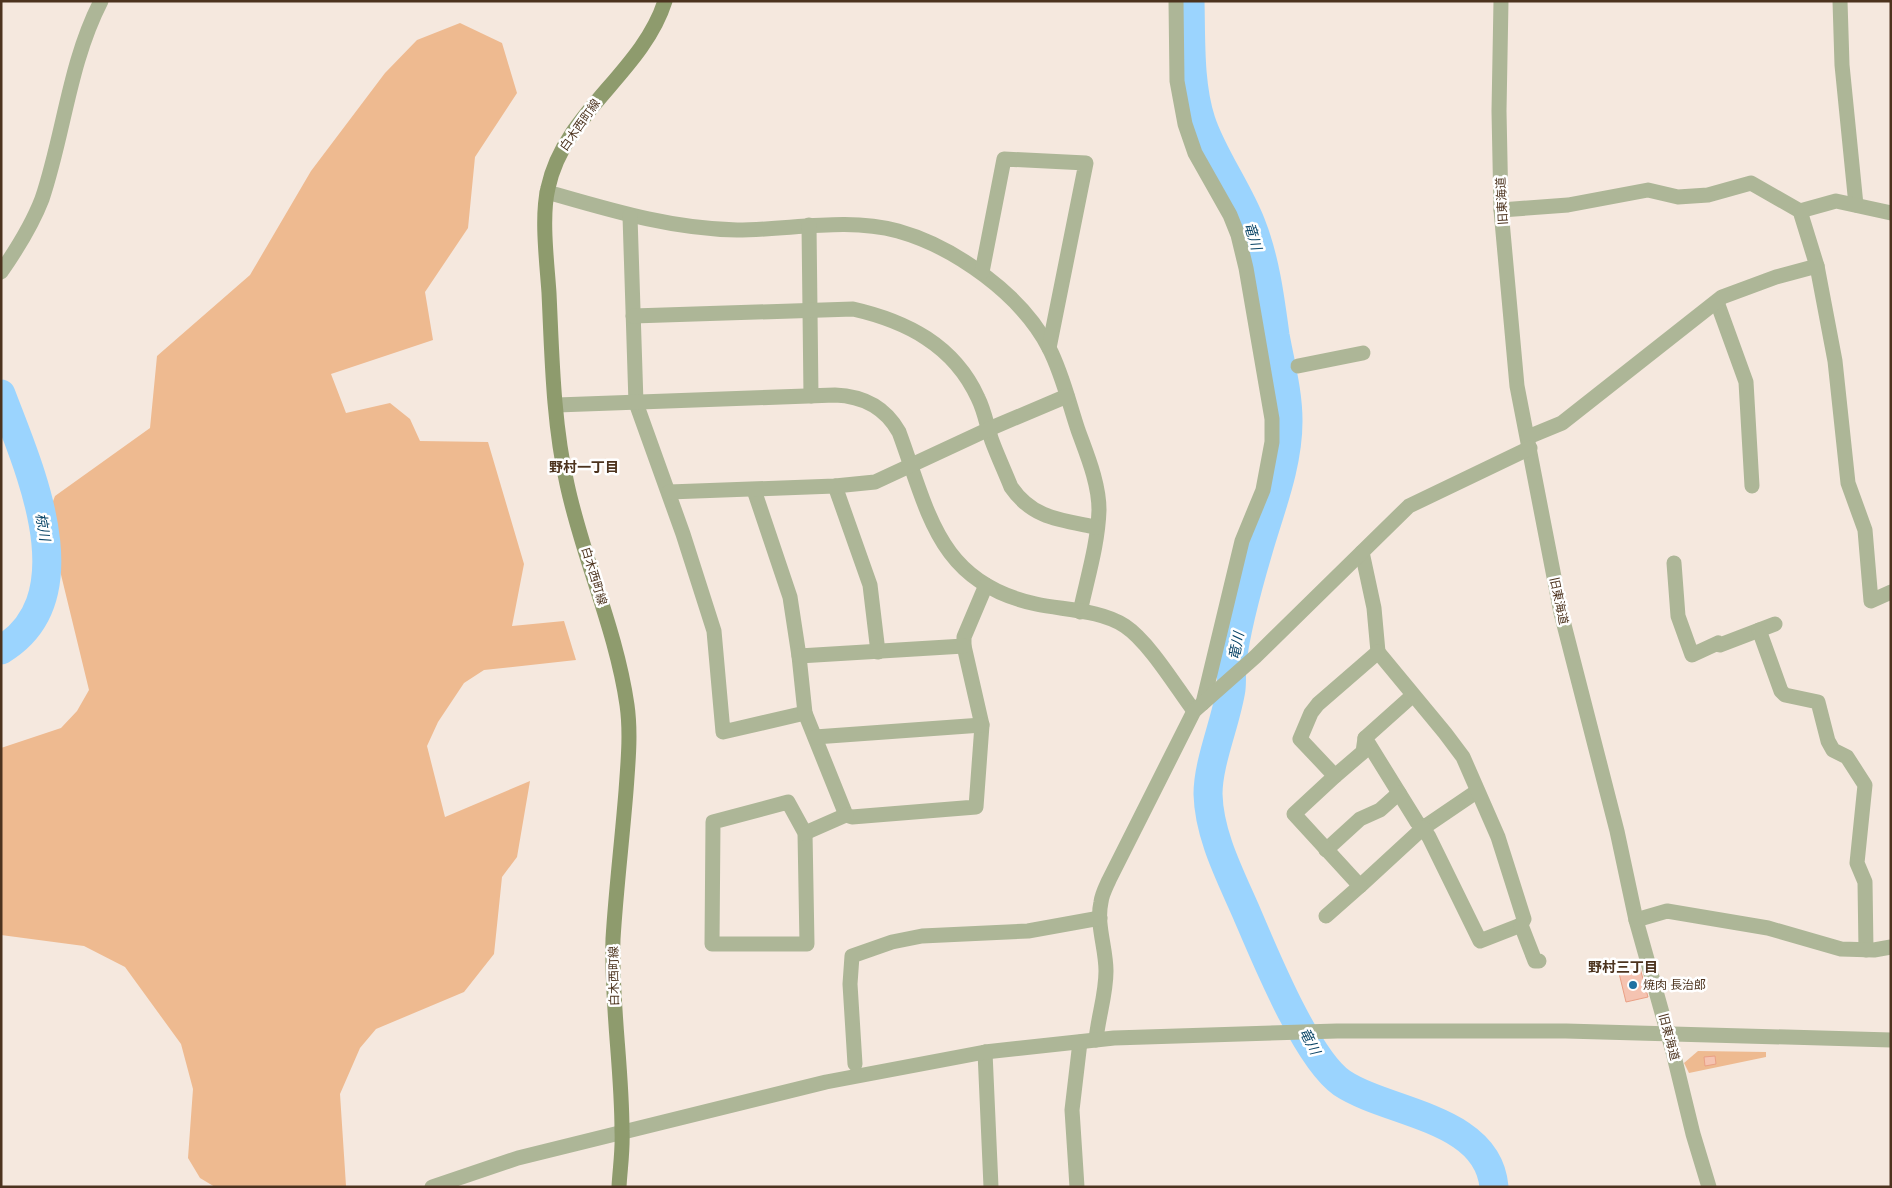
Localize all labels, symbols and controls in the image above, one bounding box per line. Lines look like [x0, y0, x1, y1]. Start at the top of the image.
street label: 白木西町線 [556, 96, 604, 154]
street label: 旧東海道 [1493, 177, 1511, 225]
water label: 竜川 [1239, 220, 1266, 254]
district label: 野村一丁目 [549, 458, 619, 477]
water label: 椋川 [31, 512, 55, 544]
street label: 白木西町線 [578, 545, 610, 607]
street label: 旧東海道 [1546, 576, 1572, 626]
water label: 竜川 [1224, 629, 1249, 662]
street label: 白木西町線 [605, 946, 623, 1006]
district label: 野村三丁目 [1588, 958, 1658, 977]
place label: 焼肉 長治郎 [1643, 977, 1706, 993]
marker: 焼肉 長治郎 [1627, 979, 1639, 991]
street label: 旧東海道 [1655, 1012, 1683, 1062]
water label: 竜川 [1295, 1024, 1325, 1060]

